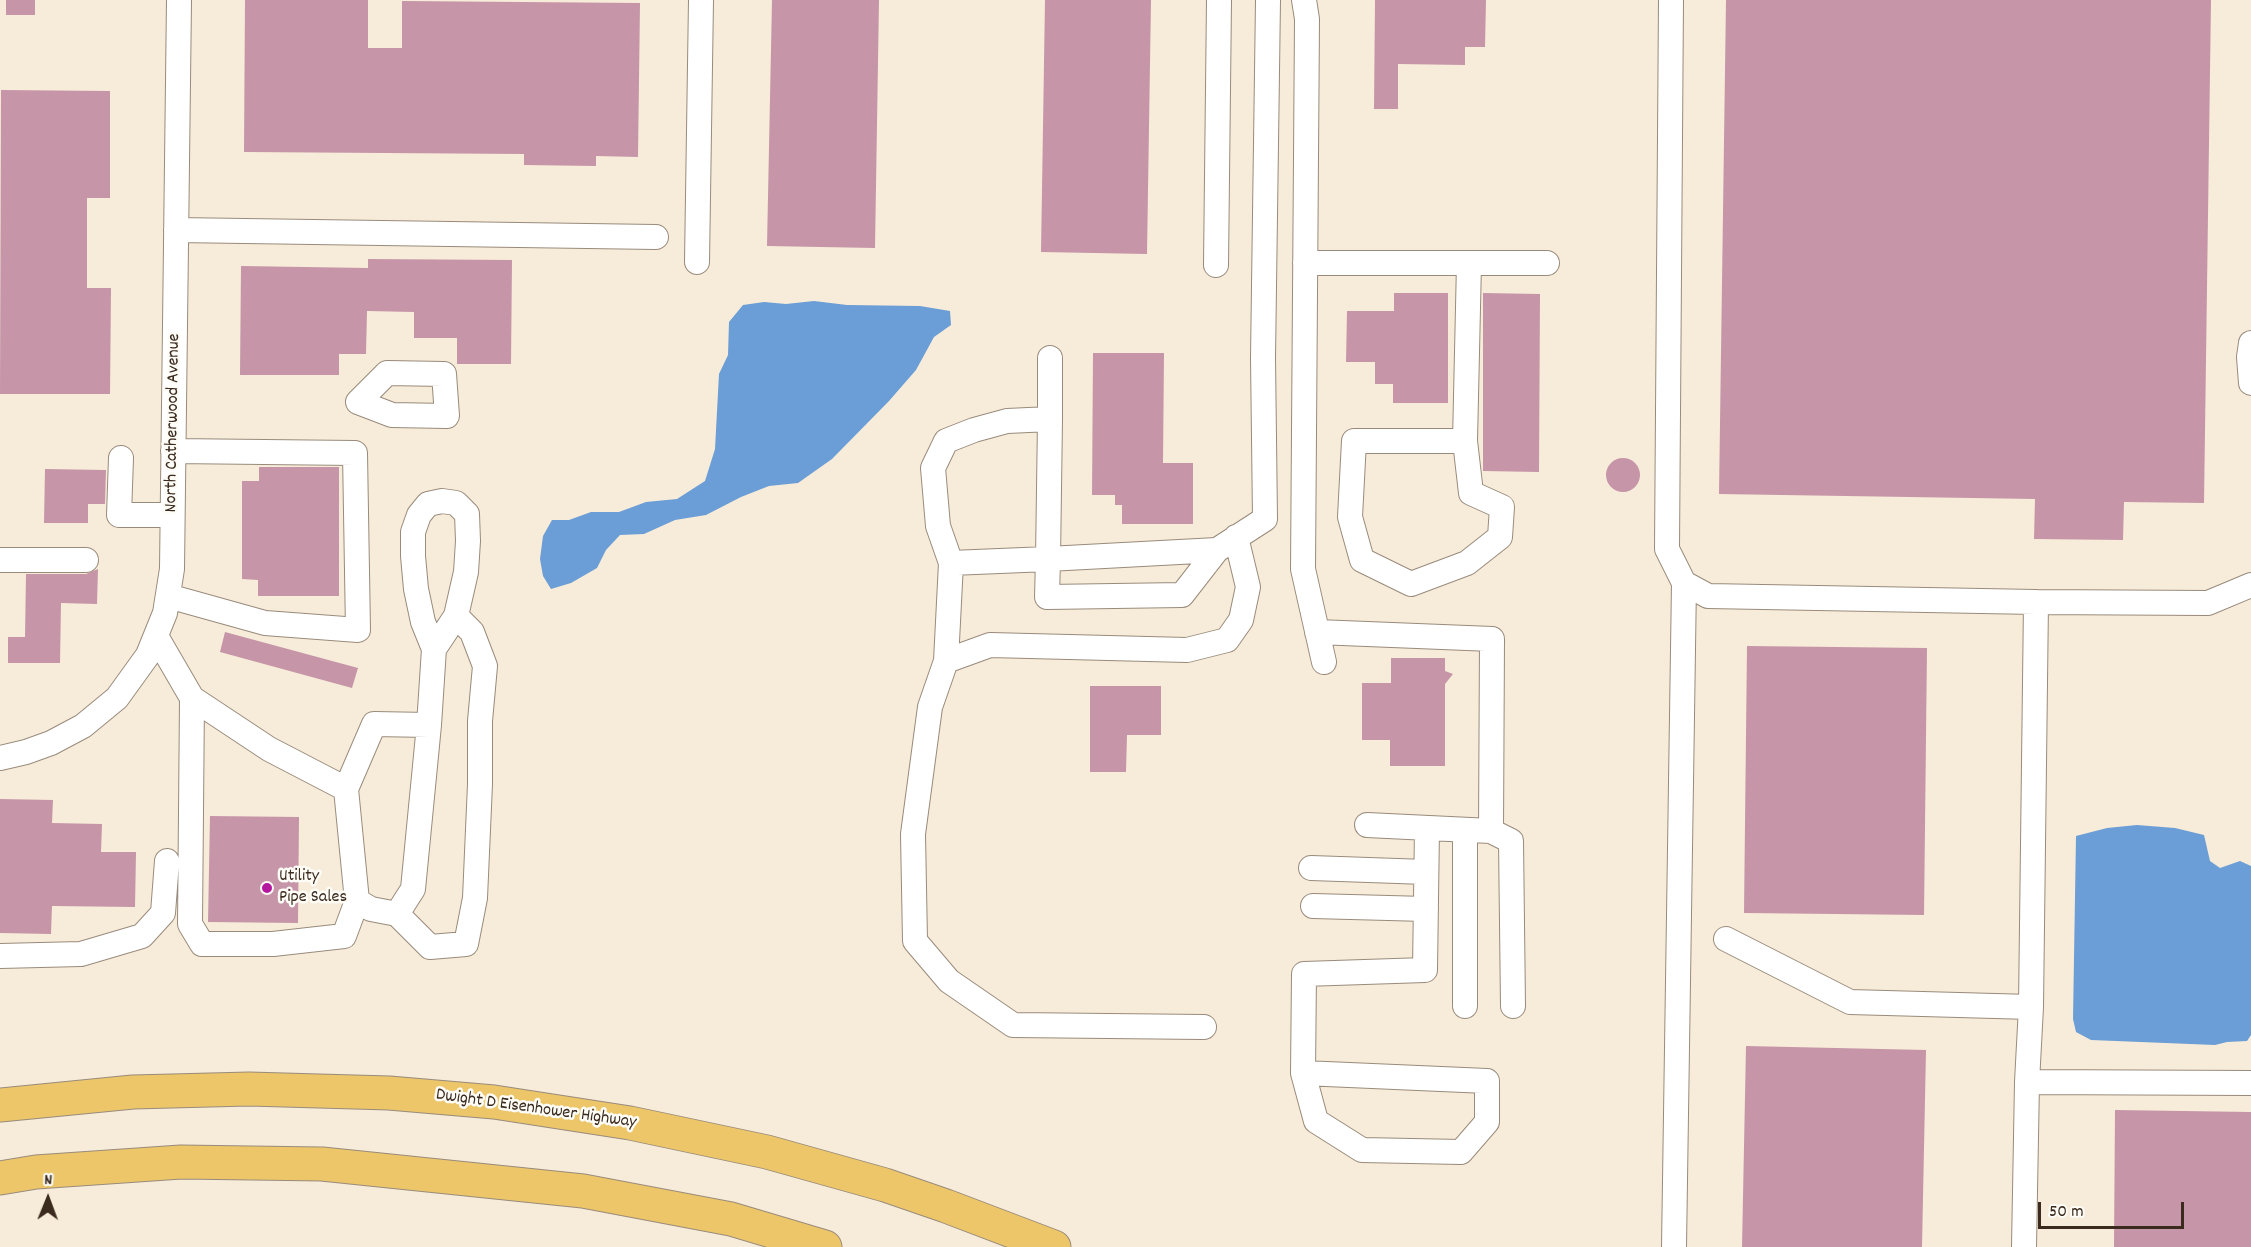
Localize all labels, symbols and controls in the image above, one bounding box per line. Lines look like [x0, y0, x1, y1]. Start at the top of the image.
street label: North Catherwood Avenue [162, 333, 186, 513]
place label: Utility Pipe Sales [279, 867, 347, 910]
marker: Utility Pipe Sales [260, 881, 274, 895]
street label: Dwight D Eisenhower Highway [434, 1085, 638, 1135]
north arrow [18, 1169, 78, 1229]
text: N [44, 1169, 52, 1192]
scale bar [2041, 1190, 2186, 1228]
text: 50 m [2049, 1200, 2084, 1225]

